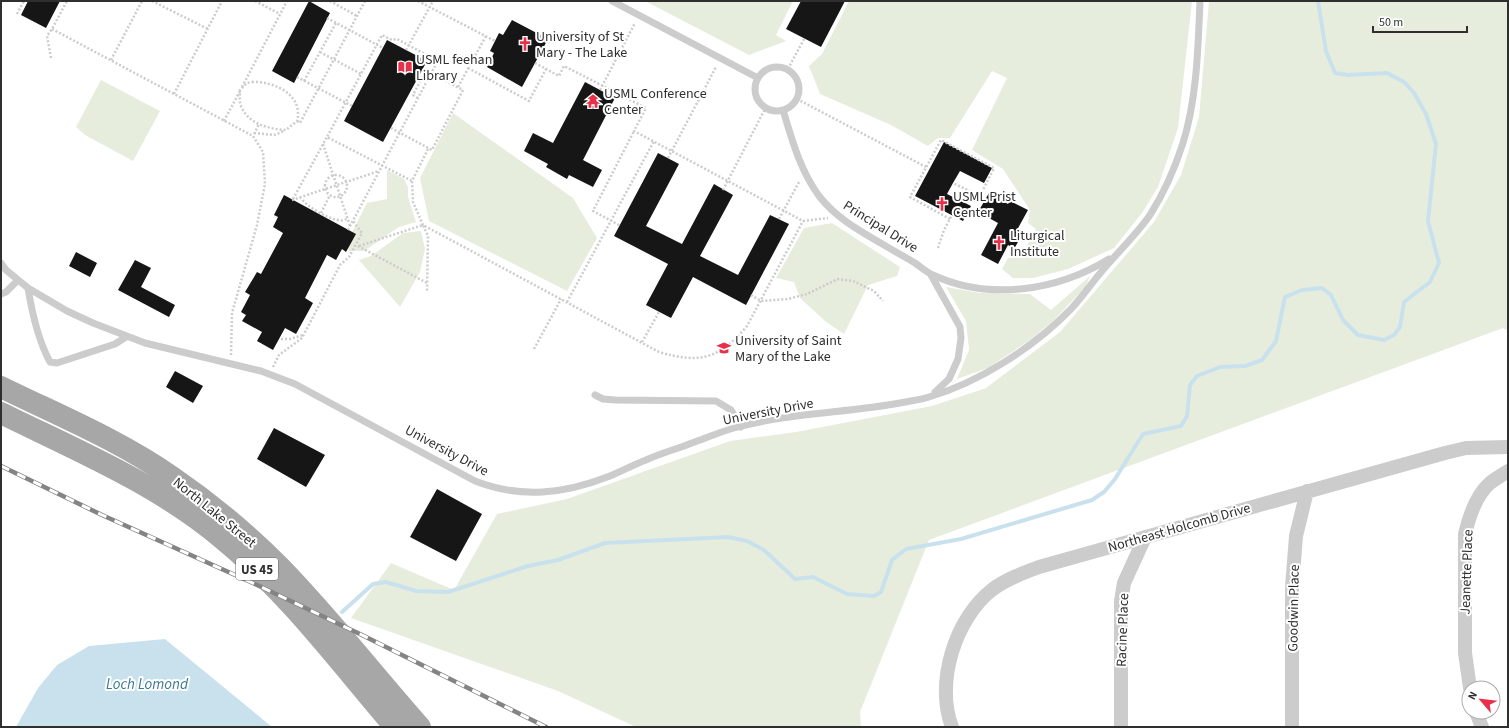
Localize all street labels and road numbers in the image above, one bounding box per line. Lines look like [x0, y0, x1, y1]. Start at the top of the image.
street label: Principal Drive [839, 196, 922, 258]
street label: University Drive [721, 393, 815, 431]
street label: University Drive [401, 420, 492, 481]
street label: North Lake Street [168, 473, 261, 553]
street label: Northeast Holcomb Drive [1106, 498, 1253, 558]
street label: Jeanette Place [1456, 529, 1478, 615]
road number: US 45 [236, 558, 278, 580]
street label: Goodwin Place [1283, 564, 1305, 652]
street label: Racine Place [1112, 593, 1134, 667]

